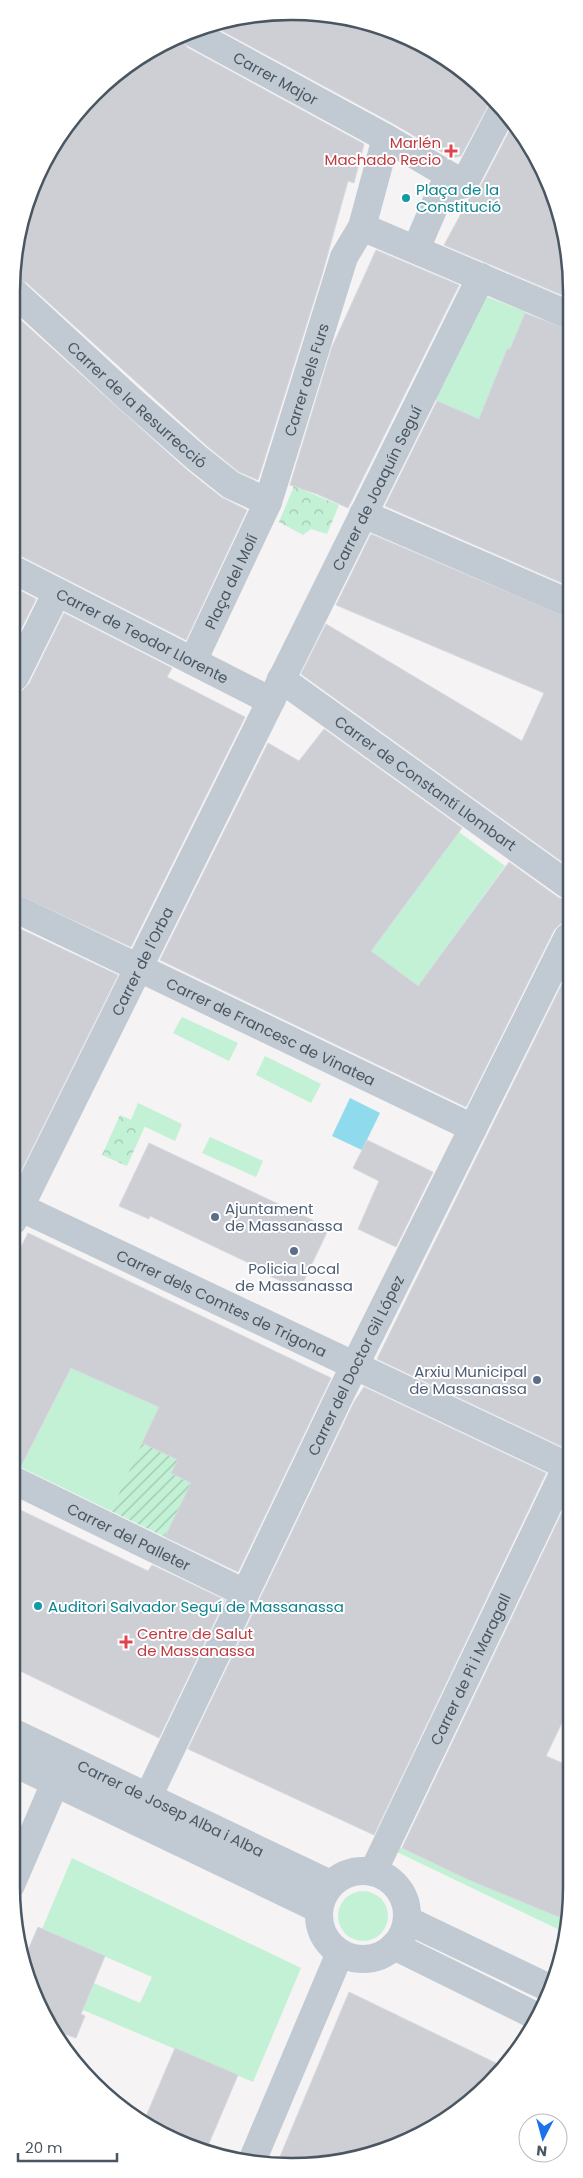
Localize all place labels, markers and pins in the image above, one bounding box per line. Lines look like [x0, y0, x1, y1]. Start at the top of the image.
place label: Marlén Machado Recio [325, 132, 441, 170]
marker: Marlén Machado Recio [445, 145, 457, 157]
place label: Plaça de la Constitució [416, 179, 501, 217]
marker: Plaça de la Constitució [400, 192, 412, 204]
place label: Ajuntament de Massanassa [225, 1198, 343, 1236]
marker: Ajuntament de Massanassa [209, 1211, 221, 1223]
marker: Policia Local de Massanassa [288, 1245, 300, 1257]
place label: Policia Local de Massanassa [235, 1258, 353, 1296]
place label: Arxiu Municipal de Massanassa [409, 1361, 527, 1399]
marker: Arxiu Municipal de Massanassa [531, 1374, 543, 1386]
place label: Auditori Salvador Seguí de Massanassa [48, 1596, 344, 1617]
marker: Auditori Salvador Seguí de Massanassa [32, 1600, 44, 1612]
place label: Centre de Salut de Massanassa [137, 1623, 255, 1661]
marker: Centre de Salut de Massanassa [119, 1635, 133, 1649]

